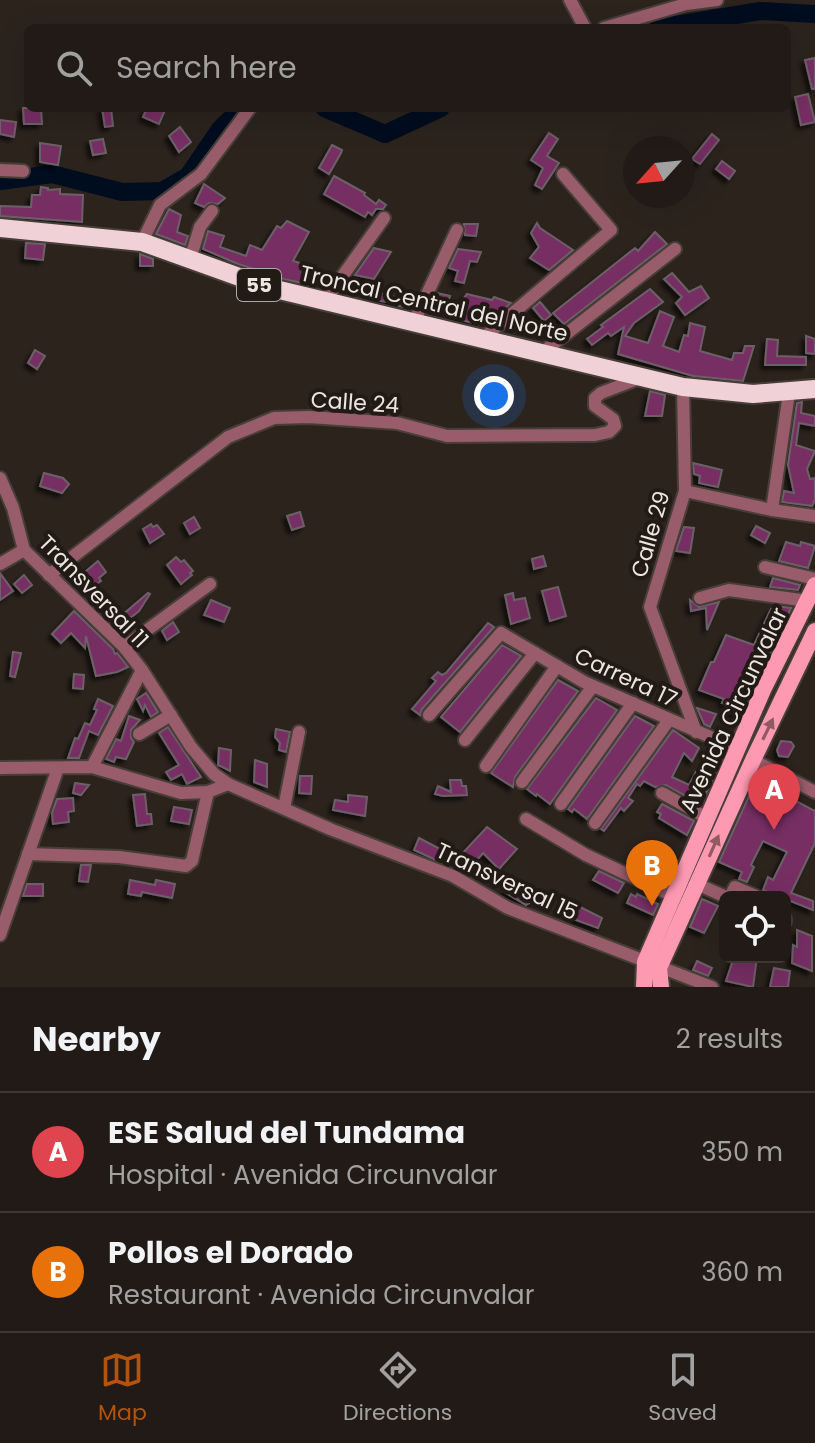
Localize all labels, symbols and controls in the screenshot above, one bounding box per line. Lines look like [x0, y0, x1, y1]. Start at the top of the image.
search box [24, 24, 791, 112]
icon: search [52, 46, 96, 90]
text: Search here [116, 46, 297, 89]
north arrow [623, 136, 695, 208]
street label: Troncal Central del Norte [297, 258, 571, 349]
road number: 55 [237, 269, 281, 301]
your location [474, 376, 514, 416]
street label: Calle 24 [310, 384, 400, 421]
street label: Calle 29 [623, 487, 678, 581]
street label: Transversal 11 [32, 528, 156, 655]
street label: Avenida Circunvalar [674, 603, 792, 817]
street label: Carrera 17 [569, 640, 682, 715]
one-way arrow [761, 718, 775, 741]
pin: A [748, 764, 800, 830]
one-way arrow [707, 834, 721, 857]
street label: Transversal 15 [431, 835, 583, 928]
pin: B [626, 840, 678, 906]
map controls [719, 891, 791, 963]
button: locate [719, 891, 791, 963]
text: Nearby [32, 1015, 161, 1063]
text: 2 results [676, 1021, 783, 1057]
text: ESE Salud del Tundama [108, 1111, 465, 1154]
text: A [48, 1134, 68, 1170]
text: 350 m [701, 1134, 783, 1170]
text: Hospital · Avenida Circunvalar [108, 1157, 497, 1193]
text: Pollos el Dorado [108, 1231, 353, 1274]
text: B [49, 1254, 67, 1290]
text: 360 m [701, 1254, 783, 1290]
text: Restaurant · Avenida Circunvalar [108, 1277, 534, 1313]
tab: Map [98, 1348, 147, 1429]
tab: Directions [343, 1348, 452, 1429]
tab: Saved [648, 1348, 717, 1429]

